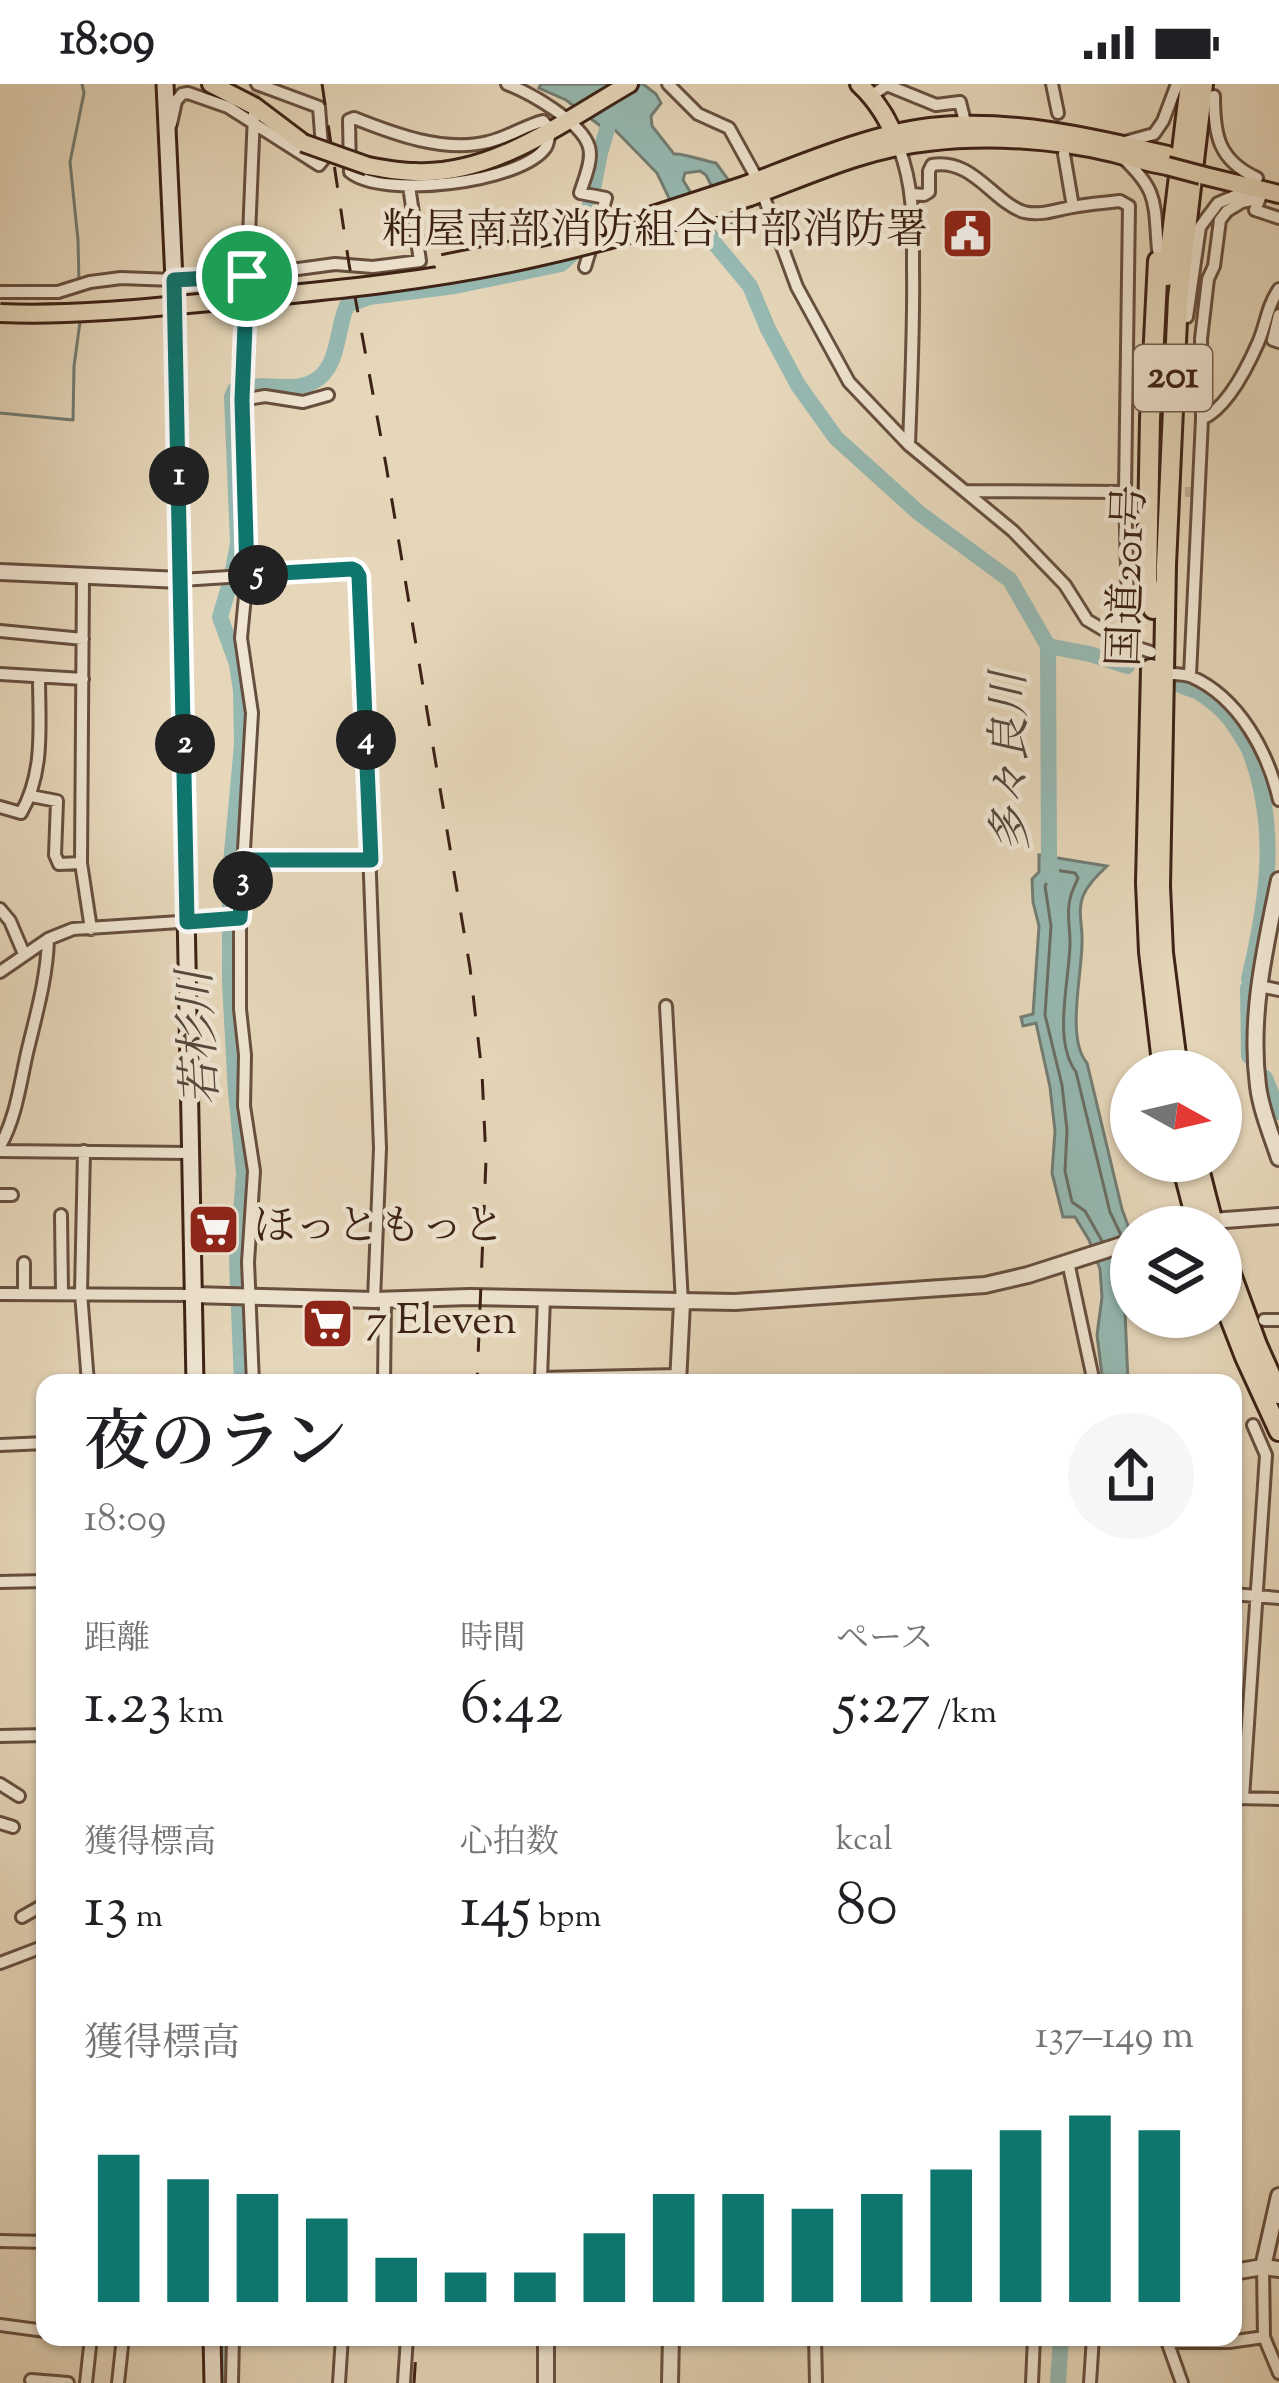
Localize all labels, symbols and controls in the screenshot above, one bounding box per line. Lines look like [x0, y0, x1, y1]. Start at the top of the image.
text: 18:09 [60, 10, 155, 75]
place label: 粕屋南部消防組合中部消防署 [382, 203, 928, 263]
public building icon: 粕屋南部消防組合中部消防署 [939, 205, 995, 261]
pin [196, 225, 298, 327]
icon: arrive [214, 243, 280, 309]
road number: 201 [1134, 345, 1212, 411]
pin: 1 [149, 446, 209, 506]
text: 1 [173, 452, 185, 500]
street label: 国道201号 [1097, 484, 1163, 668]
pin: 5 [228, 545, 288, 605]
text: 5 [252, 551, 264, 599]
water label: 多々良川 [980, 666, 1048, 853]
pin: 4 [336, 710, 396, 770]
pin: 2 [155, 714, 215, 774]
text: 4 [358, 716, 374, 764]
text: 2 [177, 720, 193, 768]
pin: 3 [213, 851, 273, 911]
text: 3 [236, 857, 250, 905]
water label: 若杉川 [166, 964, 238, 1107]
north arrow [1110, 1050, 1242, 1182]
map controls [1110, 1050, 1242, 1338]
place label: ほっともっと [253, 1199, 505, 1259]
supermarket icon: ほっともっと [186, 1201, 242, 1257]
button: layers [1110, 1206, 1242, 1338]
place label: 7 Eleven [366, 1293, 517, 1353]
supermarket icon: 7 Eleven [299, 1295, 355, 1351]
text: 夜のラン [84, 1400, 348, 1495]
button: share [1068, 1413, 1194, 1539]
text: 18:09 [84, 1493, 166, 1549]
text: 距離 [84, 1616, 150, 1664]
text: 時間 [460, 1616, 526, 1664]
text: ペース [836, 1616, 933, 1664]
text: 1.23 [84, 1664, 172, 1751]
text: 6:42 [460, 1664, 563, 1751]
text: 5:27 [836, 1664, 930, 1751]
text: km [172, 1690, 224, 1738]
text: /km [930, 1690, 997, 1738]
text: kcal [836, 1817, 893, 1865]
text: 獲得標高 [84, 1820, 216, 1868]
text: 心拍数 [460, 1820, 559, 1868]
text: 80 [836, 1865, 898, 1952]
text: 13 [84, 1868, 129, 1955]
text: 145 [460, 1868, 531, 1955]
text: m [129, 1894, 163, 1942]
text: bpm [531, 1894, 602, 1942]
text: 137–149 m [1035, 2010, 1194, 2066]
text: 獲得標高 [84, 2018, 240, 2074]

